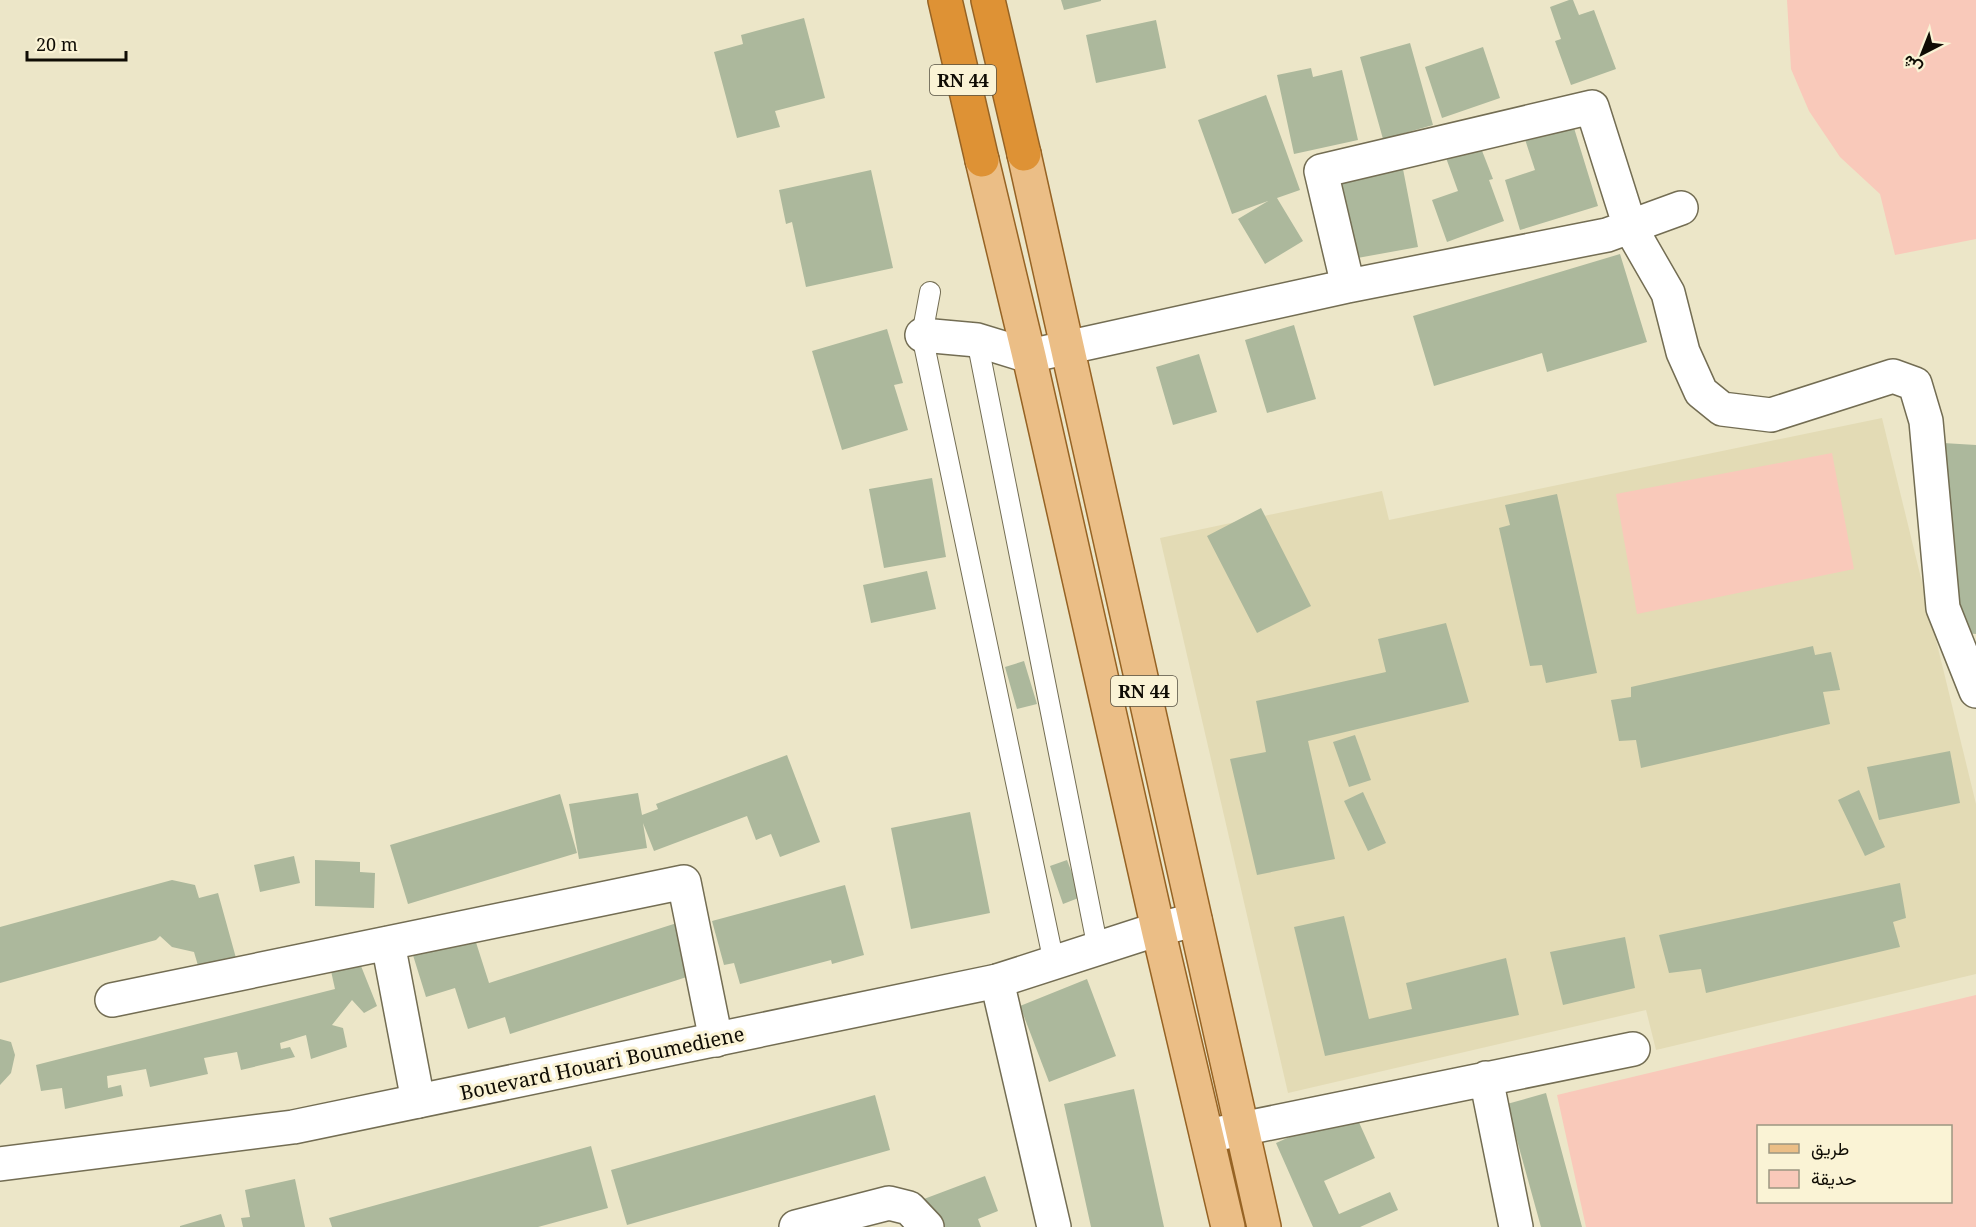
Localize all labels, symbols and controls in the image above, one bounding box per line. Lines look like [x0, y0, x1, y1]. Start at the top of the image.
scale bar [27, 24, 126, 62]
north arrow [1892, 24, 1952, 84]
text: 20 m [36, 32, 78, 56]
text: ش [1897, 51, 1926, 80]
road number: RN 44 [930, 65, 996, 95]
road number: RN 44 [1111, 676, 1177, 706]
street label: Bouevard Houari Boumediene [457, 1020, 747, 1106]
legend [1757, 1125, 1952, 1203]
text: طريق [1811, 1136, 1849, 1160]
text: حديقة [1811, 1166, 1857, 1190]

